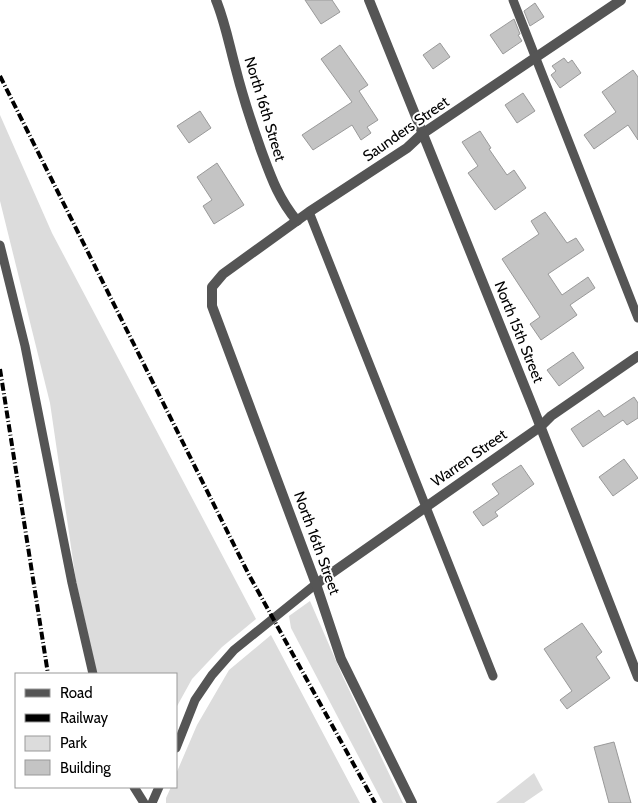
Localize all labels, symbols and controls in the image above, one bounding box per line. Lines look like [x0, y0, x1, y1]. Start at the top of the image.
street label: North 16th Street [241, 55, 289, 163]
street label: Saunders Street [359, 93, 453, 165]
street label: North 15th Street [490, 279, 548, 385]
street label: Warren Street [428, 425, 510, 491]
street label: North 16th Street [290, 489, 344, 597]
legend [15, 673, 178, 788]
text: Road [60, 684, 93, 702]
text: Railway [60, 709, 109, 727]
text: Park [60, 734, 87, 752]
text: Building [60, 759, 111, 777]

